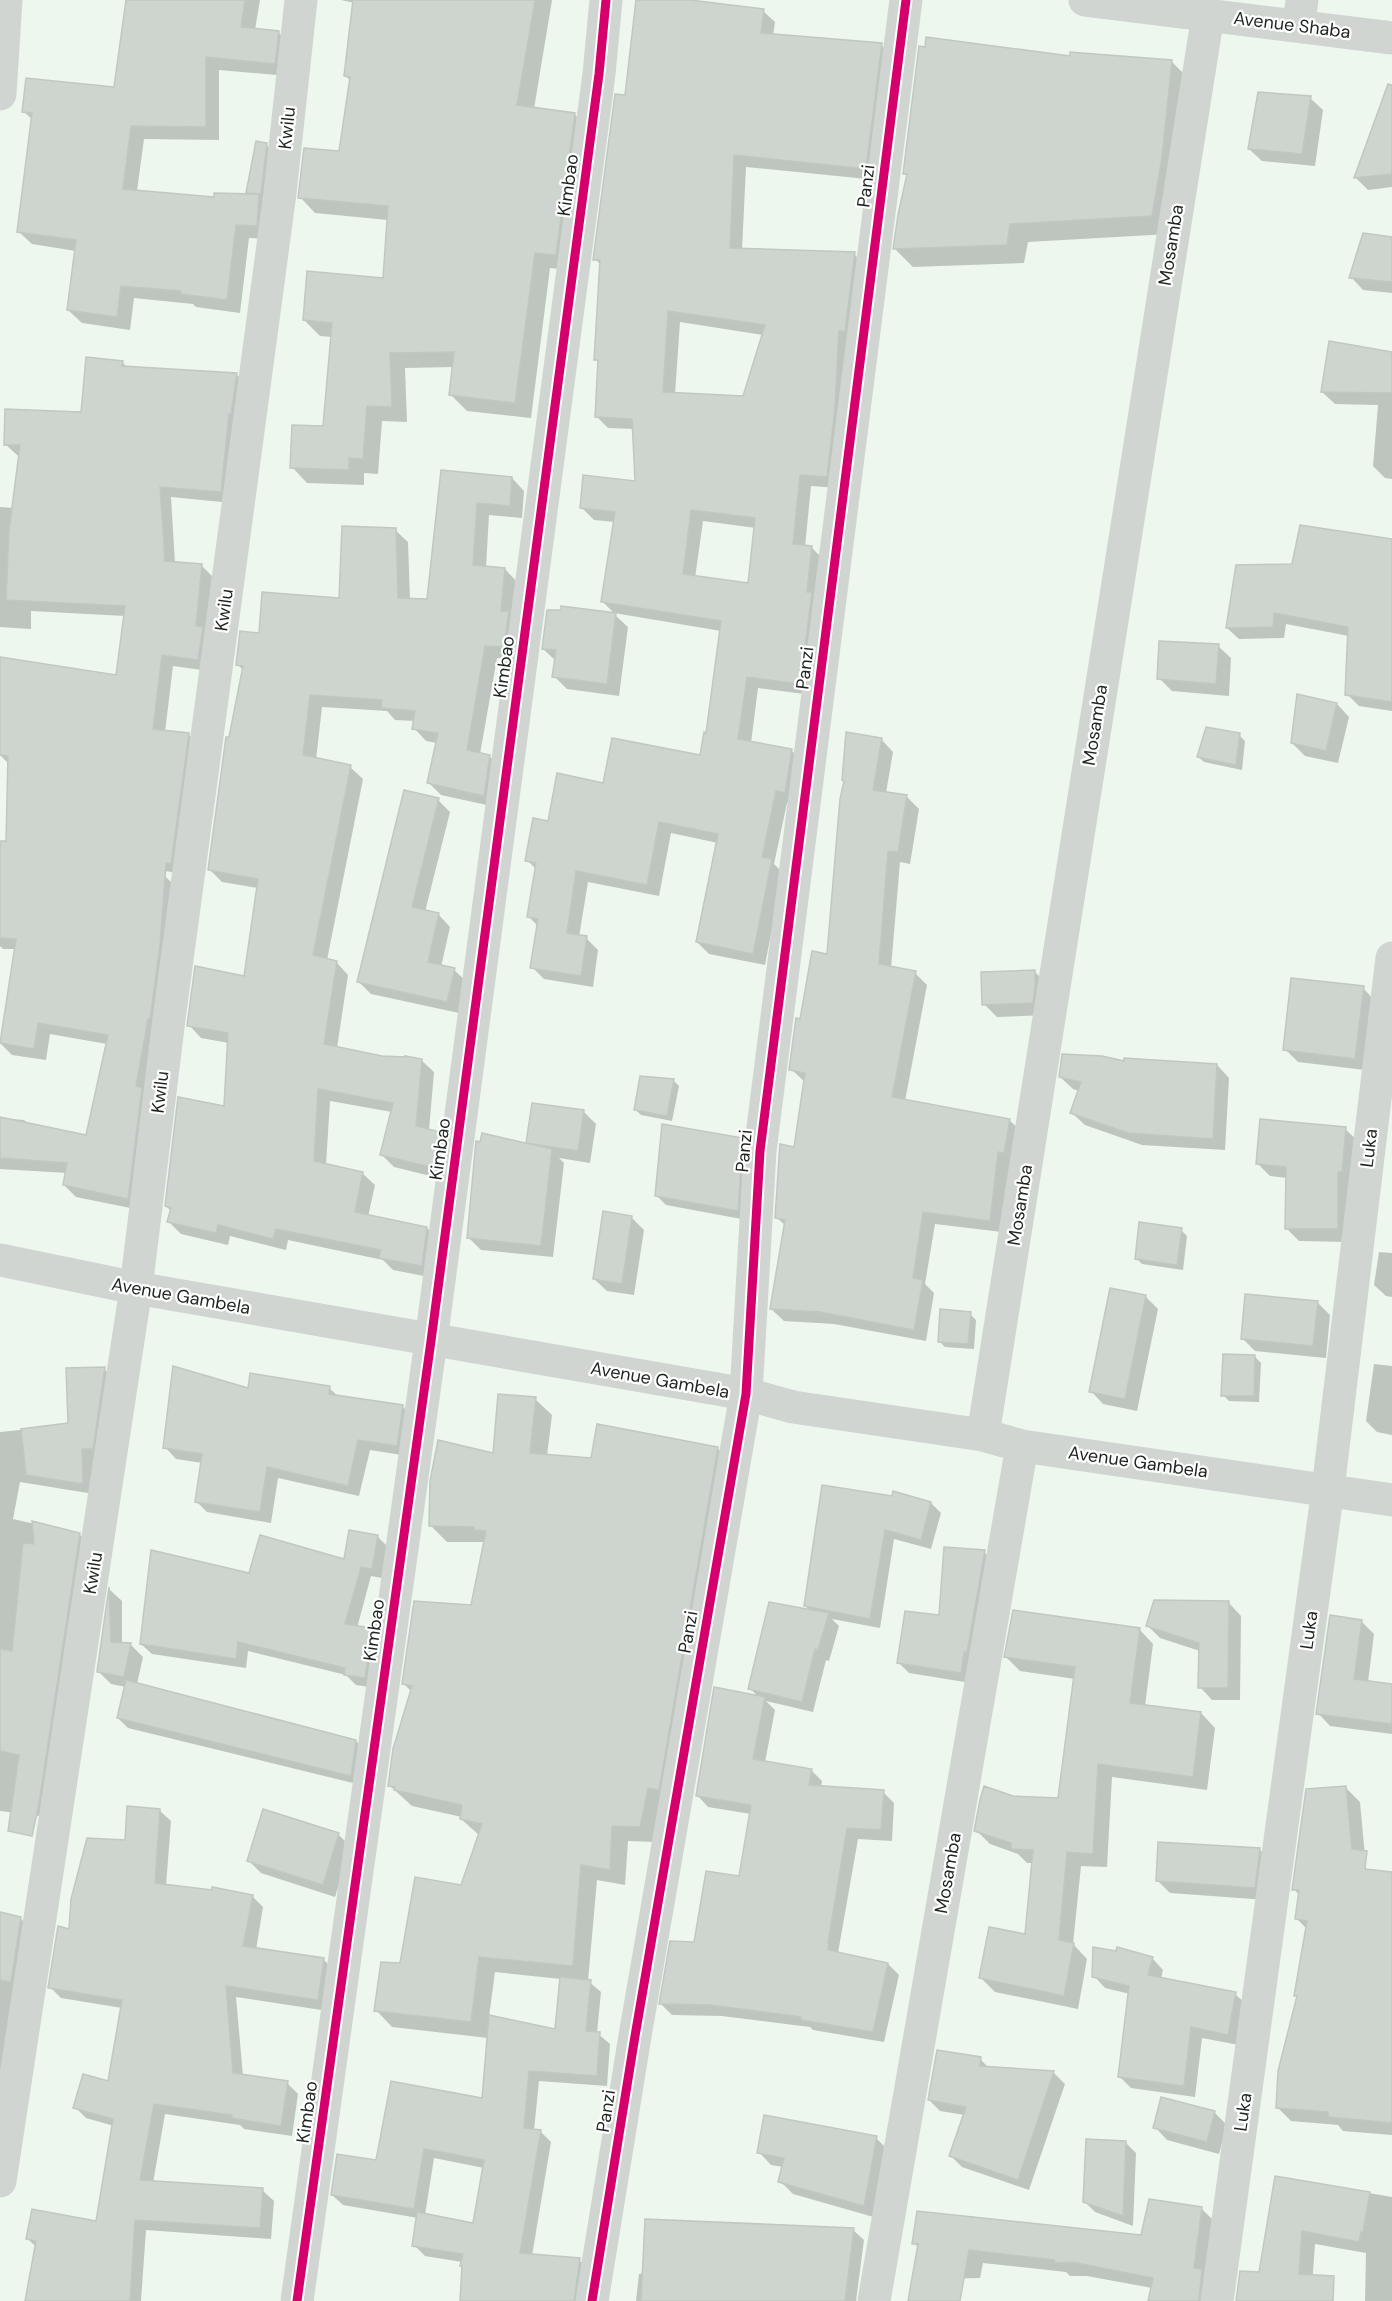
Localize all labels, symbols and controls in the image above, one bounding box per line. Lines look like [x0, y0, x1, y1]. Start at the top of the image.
street label: Avenue Shaba [1232, 6, 1352, 44]
street label: Kwilu [273, 106, 301, 150]
street label: Kimbao [552, 152, 584, 218]
street label: Panzi [851, 163, 881, 209]
street label: Mosamba [1153, 203, 1189, 287]
street label: Kwilu [209, 587, 239, 633]
street label: Kimbao [488, 634, 520, 700]
street label: Panzi [790, 645, 820, 691]
street label: Mosamba [1077, 683, 1113, 767]
street label: Kwilu [146, 1070, 174, 1114]
street label: Kimbao [424, 1116, 456, 1182]
street label: Luka [1355, 1127, 1383, 1169]
street label: Panzi [730, 1129, 758, 1173]
street label: Mosamba [1002, 1163, 1038, 1247]
street label: Avenue Gambela [110, 1272, 252, 1320]
street label: Avenue Gambela [589, 1356, 731, 1404]
street label: Avenue Gambela [1067, 1440, 1209, 1484]
street label: Kwilu [78, 1550, 108, 1596]
street label: Kimbao [358, 1597, 390, 1663]
street label: Panzi [672, 1609, 704, 1655]
street label: Luka [1294, 1609, 1324, 1651]
street label: Mosamba [929, 1831, 967, 1915]
street label: Kimbao [291, 2079, 323, 2145]
street label: Panzi [591, 2088, 621, 2134]
street label: Luka [1228, 2091, 1258, 2133]

